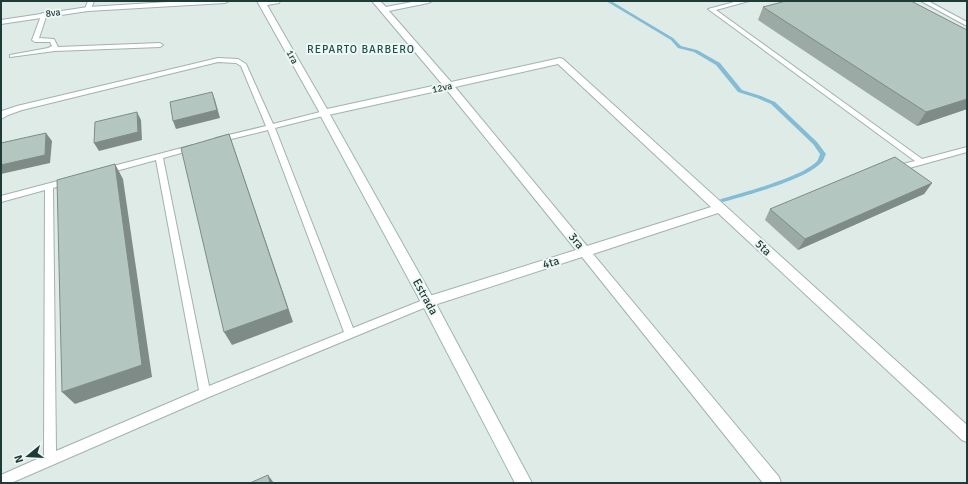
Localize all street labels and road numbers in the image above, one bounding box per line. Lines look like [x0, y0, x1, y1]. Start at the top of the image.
street label: 8va [45, 6, 61, 20]
street label: 1ra [283, 48, 301, 66]
street label: 12va [431, 80, 453, 96]
street label: 3ra [565, 230, 587, 252]
street label: 5ta [752, 237, 774, 259]
street label: 4ta [541, 253, 561, 273]
street label: Estrada [409, 276, 441, 318]

